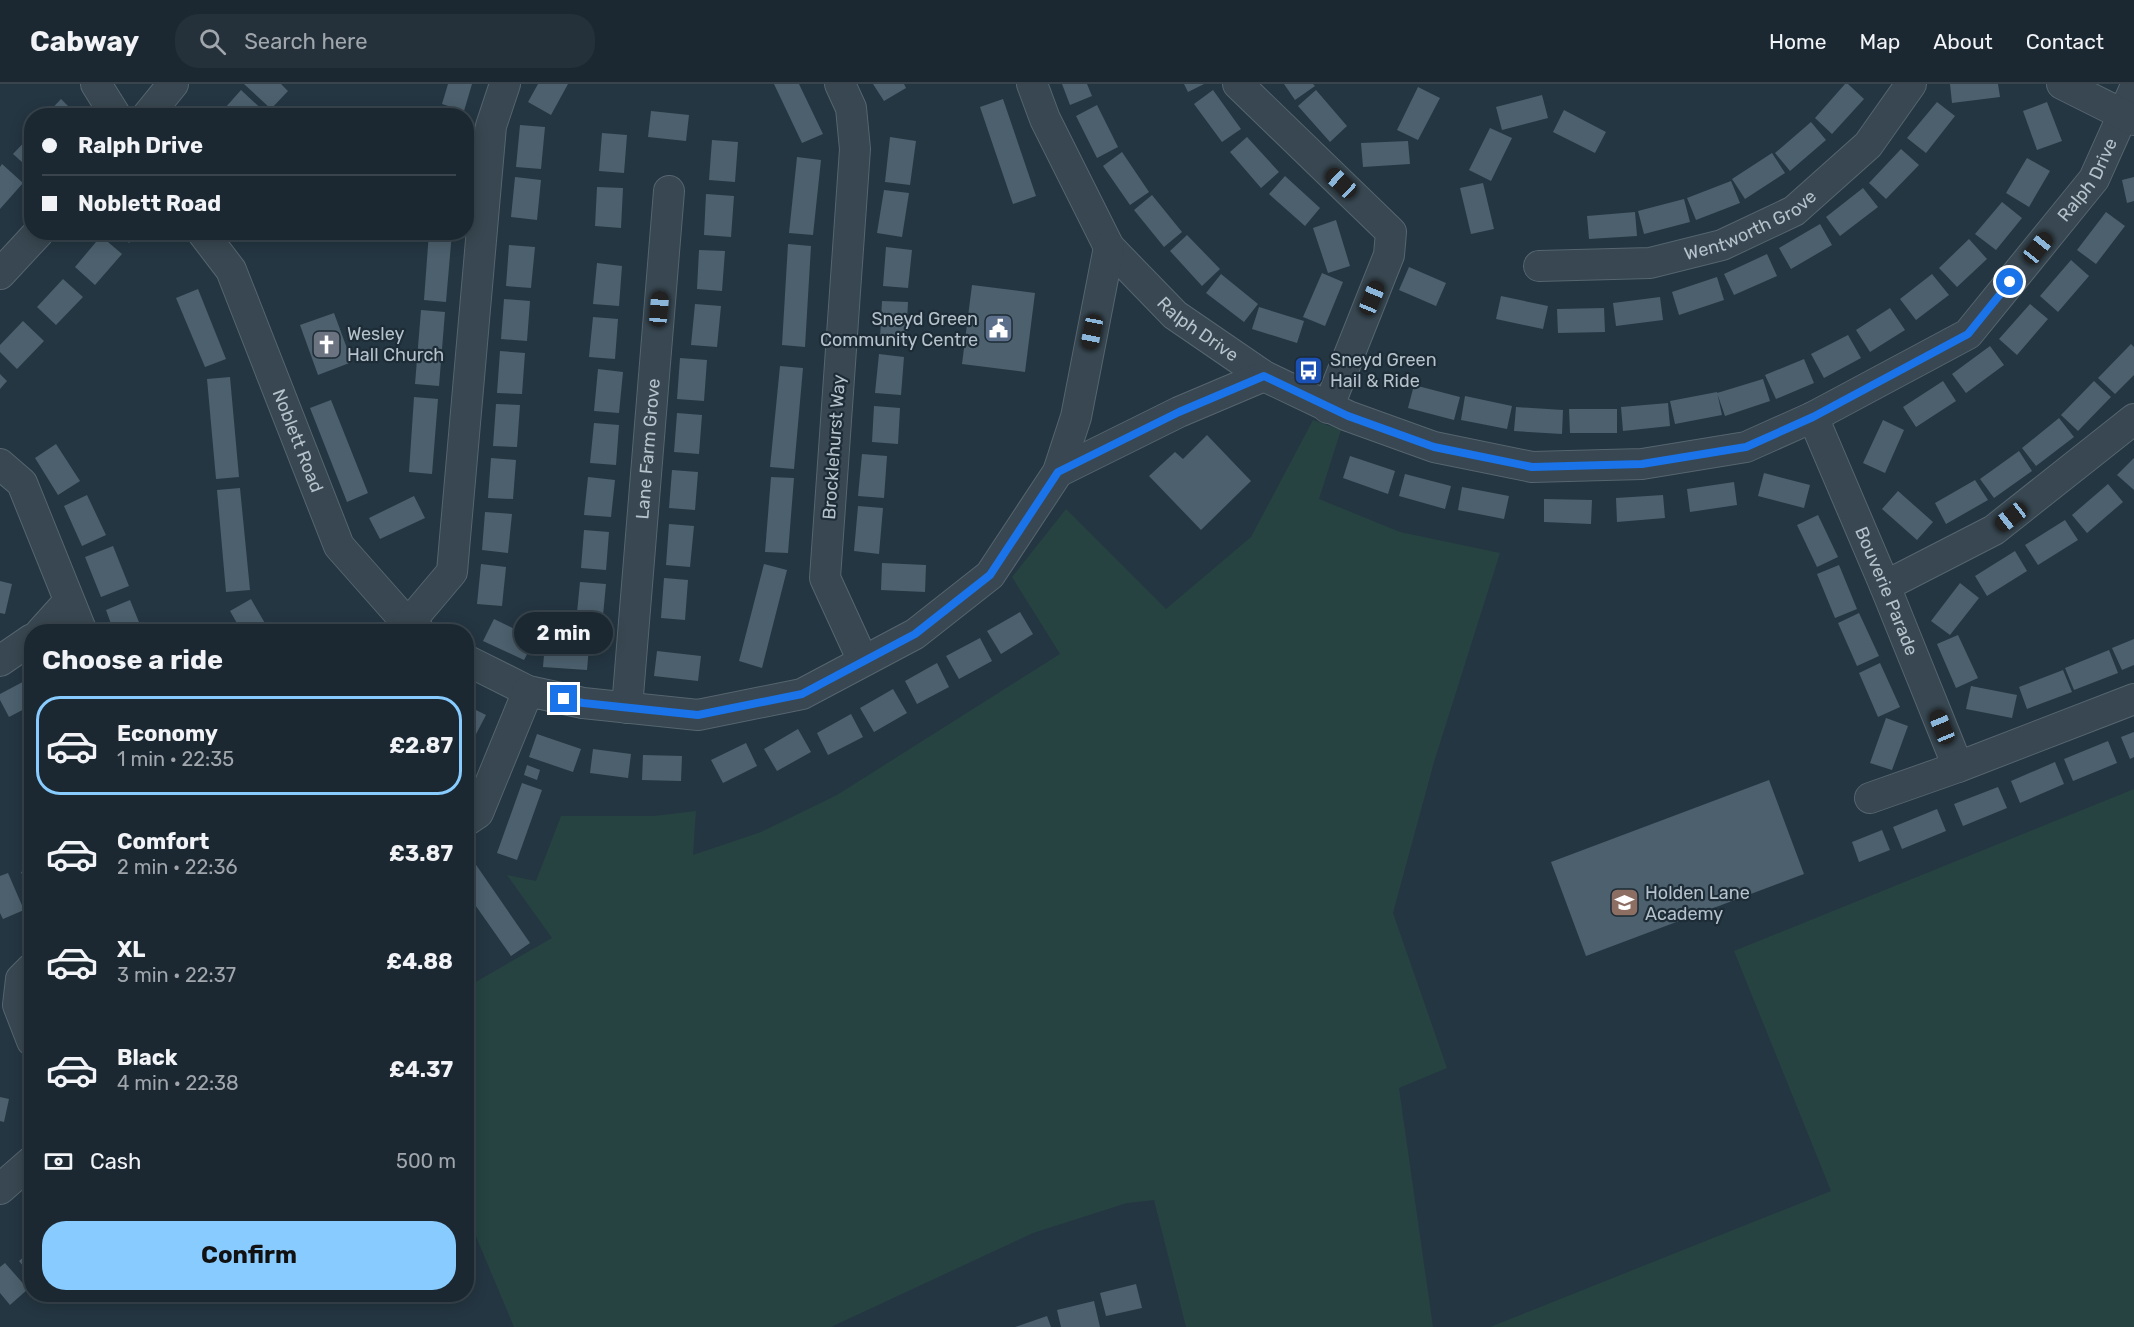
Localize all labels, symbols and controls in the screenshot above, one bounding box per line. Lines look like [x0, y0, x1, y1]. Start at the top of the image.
search box [175, 14, 595, 68]
text: Cabway [30, 25, 139, 58]
icon: search [196, 25, 229, 58]
text: Search here [244, 28, 368, 55]
text: Home [1769, 29, 1826, 54]
text: Map [1859, 29, 1900, 54]
text: About [1933, 29, 1993, 54]
text: Contact [2026, 29, 2104, 54]
text: Ralph Drive [78, 132, 203, 159]
street label: Ralph Drive [2053, 135, 2122, 226]
car [1322, 164, 1360, 202]
street label: Wentworth Grove [1682, 185, 1821, 265]
text: Noblett Road [78, 190, 221, 217]
car [2020, 228, 2056, 268]
route start [1996, 268, 2023, 295]
car [1357, 278, 1387, 318]
car [648, 290, 670, 328]
street label: Ralph Drive [1152, 292, 1243, 366]
place label: Sneyd Green Community Centre [820, 308, 978, 351]
public building icon: Sneyd Green Community Centre [983, 313, 1015, 345]
car [1080, 313, 1104, 351]
place label: Wesley Hall Church [347, 323, 444, 366]
church icon: Wesley Hall Church [310, 328, 342, 360]
place label: Sneyd Green Hail & Ride [1330, 349, 1437, 392]
bus stop icon: Sneyd Green Hail & Ride [1293, 354, 1325, 386]
street label: Brocklehurst Way [818, 374, 850, 520]
street label: Lane Farm Grove [631, 377, 665, 520]
street label: Noblett Road [268, 386, 328, 495]
car [1991, 499, 2031, 535]
street label: Bouverie Parade [1850, 523, 1923, 659]
callout: 2 min [514, 612, 614, 654]
text: 2 min [536, 621, 591, 645]
text: Choose a ride [42, 644, 223, 676]
route end [550, 685, 577, 712]
car [1927, 707, 1957, 747]
icon: car [45, 719, 99, 773]
text: Economy [117, 720, 218, 747]
text: £2.87 [389, 732, 453, 759]
text: 1 min · 22:35 [117, 747, 234, 771]
icon: car [45, 827, 99, 881]
text: Comfort [117, 828, 209, 855]
text: £3.87 [389, 840, 453, 867]
text: 2 min · 22:36 [117, 855, 237, 879]
place label: Holden Lane Academy [1645, 882, 1750, 925]
school or university icon: Holden Lane Academy [1608, 887, 1640, 919]
icon: car [45, 935, 99, 989]
text: XL [117, 936, 145, 963]
text: £4.88 [386, 948, 453, 975]
text: 3 min · 22:37 [117, 963, 236, 987]
icon: car [45, 1043, 99, 1097]
text: Black [117, 1044, 178, 1071]
text: £4.37 [389, 1056, 453, 1083]
text: 4 min · 22:38 [117, 1071, 239, 1095]
icon: cash [42, 1145, 75, 1178]
text: Cash [90, 1148, 141, 1175]
text: 500 m [396, 1149, 456, 1173]
button: Confirm [42, 1221, 456, 1290]

